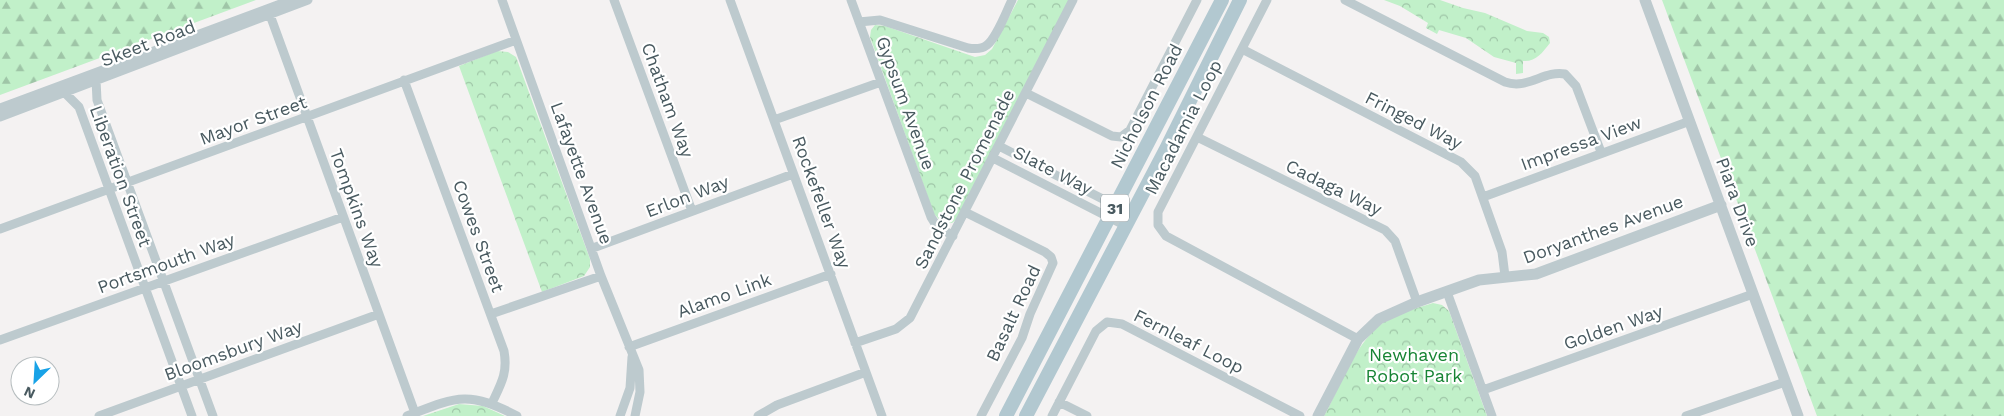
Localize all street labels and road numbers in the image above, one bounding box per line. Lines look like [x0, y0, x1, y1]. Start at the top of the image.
street label: Skeet Road [98, 15, 198, 71]
street label: Gypsum Avenue [872, 33, 940, 173]
street label: Chatham Way [638, 40, 699, 161]
street label: Nicholson Road [1106, 40, 1186, 172]
street label: Macadamia Loop [1140, 56, 1226, 198]
street label: Sandstone Promenade [910, 86, 1018, 272]
street label: Fringed Way [1362, 87, 1467, 154]
street label: Mayor Street [197, 91, 310, 149]
street label: Lafayette Avenue [547, 99, 617, 247]
street label: Liberation Street [86, 103, 156, 250]
street label: Impressa View [1518, 111, 1644, 175]
street label: Rockefeller Way [788, 133, 856, 272]
street label: Slate Way [1010, 141, 1097, 199]
street label: Tompkins Way [326, 146, 388, 271]
street label: Piara Drive [1712, 154, 1764, 250]
street label: Cadaga Way [1282, 155, 1386, 220]
street label: Erlon Way [642, 170, 732, 221]
street label: Cowes Street [449, 177, 509, 295]
street label: Doryanthes Avenue [1520, 190, 1686, 268]
road number: 31 [1101, 194, 1129, 222]
street label: Portsmouth Way [95, 228, 238, 298]
street label: Basalt Road [981, 261, 1045, 365]
street label: Alamo Link [674, 268, 774, 322]
street label: Golden Way [1561, 300, 1666, 354]
street label: Fernleaf Loop [1130, 304, 1248, 378]
street label: Bloomsbury Way [161, 315, 306, 385]

